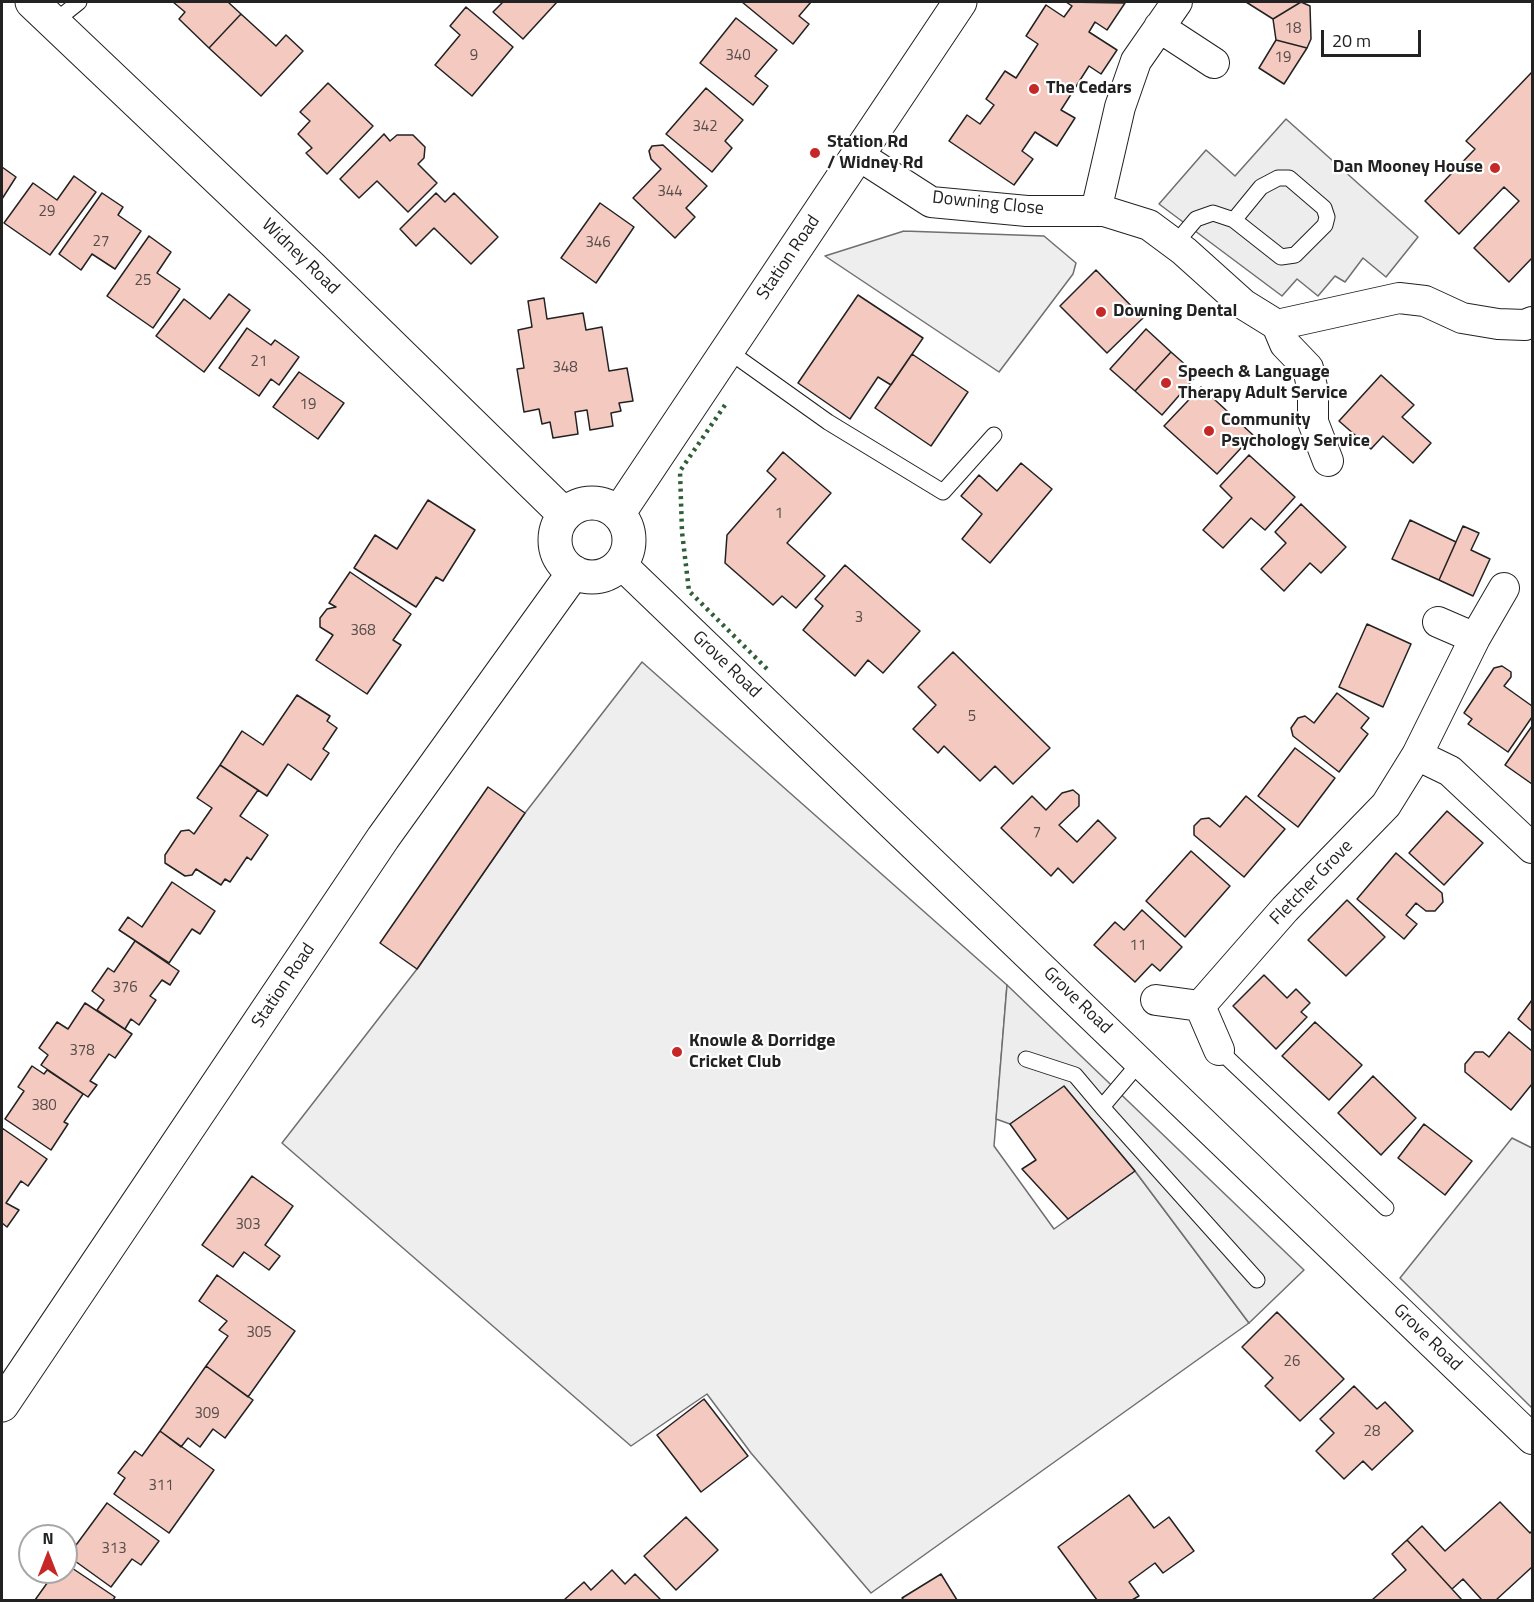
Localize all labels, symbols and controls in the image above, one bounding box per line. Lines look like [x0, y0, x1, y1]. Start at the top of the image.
scale bar [1324, 18, 1424, 56]
house number: 18 [1285, 20, 1301, 38]
text: 20 m [1332, 27, 1371, 54]
house number: 9 [470, 47, 478, 65]
house number: 340 [725, 47, 751, 65]
house number: 19 [1275, 49, 1291, 67]
place label: The Cedars [1046, 78, 1132, 100]
marker: The Cedars [1027, 82, 1041, 96]
house number: 342 [692, 118, 718, 136]
place label: Station Rd / Widney Rd [827, 132, 923, 174]
marker: Station Rd / Widney Rd [808, 146, 822, 160]
place label: Dan Mooney House [1333, 157, 1483, 179]
marker: Dan Mooney House [1488, 161, 1502, 175]
house number: 344 [657, 183, 683, 201]
street label: Downing Close [931, 187, 1045, 221]
house number: 29 [39, 203, 55, 221]
street label: Station Road [753, 212, 825, 304]
street label: Widney Road [257, 215, 343, 299]
house number: 27 [93, 233, 109, 251]
house number: 346 [585, 234, 611, 252]
house number: 25 [135, 272, 151, 290]
place label: Downing Dental [1113, 301, 1237, 323]
marker: Downing Dental [1094, 305, 1108, 319]
house number: 21 [251, 353, 267, 371]
house number: 348 [552, 359, 578, 377]
place label: Speech & Language Therapy Adult Service [1178, 362, 1347, 404]
marker: Speech & Language Therapy Adult Service [1159, 376, 1173, 390]
house number: 19 [300, 396, 316, 414]
place label: Community Psychology Service [1221, 410, 1370, 452]
marker: Community Psychology Service [1202, 424, 1216, 438]
house number: 1 [775, 505, 783, 523]
house number: 3 [855, 609, 863, 627]
house number: 368 [350, 622, 376, 640]
street label: Grove Road [687, 627, 765, 703]
house number: 5 [968, 708, 976, 726]
house number: 7 [1033, 824, 1041, 842]
street label: Fletcher Grove [1266, 836, 1358, 930]
house number: 11 [1130, 937, 1146, 955]
street label: Station Road [248, 940, 320, 1032]
street label: Grove Road [1038, 963, 1116, 1039]
house number: 376 [112, 979, 138, 997]
place label: Knowle & Dorridge Cricket Club [689, 1031, 835, 1074]
house number: 378 [69, 1042, 95, 1060]
marker: Knowle & Dorridge Cricket Club [670, 1045, 684, 1059]
house number: 380 [31, 1097, 57, 1115]
house number: 303 [235, 1216, 261, 1234]
street label: Grove Road [1388, 1300, 1466, 1376]
house number: 305 [246, 1324, 272, 1342]
house number: 26 [1284, 1353, 1300, 1371]
house number: 309 [194, 1405, 220, 1423]
house number: 28 [1364, 1423, 1380, 1441]
house number: 311 [148, 1477, 174, 1495]
north arrow [18, 1524, 78, 1584]
text: N [42, 1526, 54, 1550]
house number: 313 [101, 1540, 127, 1558]

